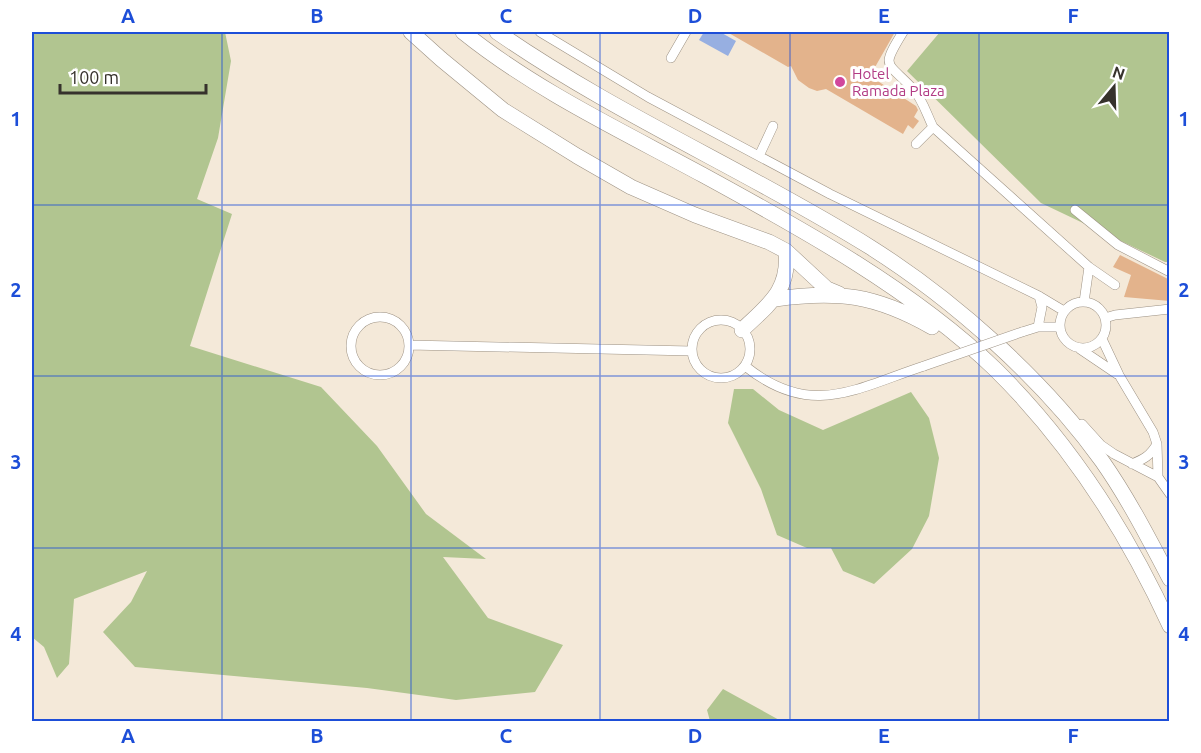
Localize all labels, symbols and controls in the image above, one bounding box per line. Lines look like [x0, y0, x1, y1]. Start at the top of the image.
text: A [121, 4, 135, 27]
text: B [310, 4, 324, 27]
text: C [500, 4, 513, 27]
text: D [688, 4, 702, 27]
text: E [878, 4, 890, 27]
text: F [1067, 4, 1079, 27]
scale bar [60, 57, 206, 95]
north arrow [1084, 57, 1144, 117]
text: N [1110, 62, 1127, 83]
place label: Hotel Ramada Plaza [852, 65, 945, 99]
text: 100 m [69, 67, 119, 87]
marker: Hotel Ramada Plaza [833, 75, 847, 89]
text: 1 [10, 107, 22, 130]
text: 1 [1178, 107, 1190, 130]
text: 2 [10, 278, 22, 301]
text: 2 [1178, 278, 1190, 301]
text: 3 [10, 450, 22, 473]
text: 3 [1178, 450, 1190, 473]
text: 4 [10, 622, 22, 645]
text: 4 [1178, 622, 1190, 645]
text: A [121, 724, 135, 747]
text: B [310, 724, 324, 747]
text: C [500, 724, 513, 747]
text: D [688, 724, 702, 747]
text: E [878, 724, 890, 747]
text: F [1067, 724, 1079, 747]

